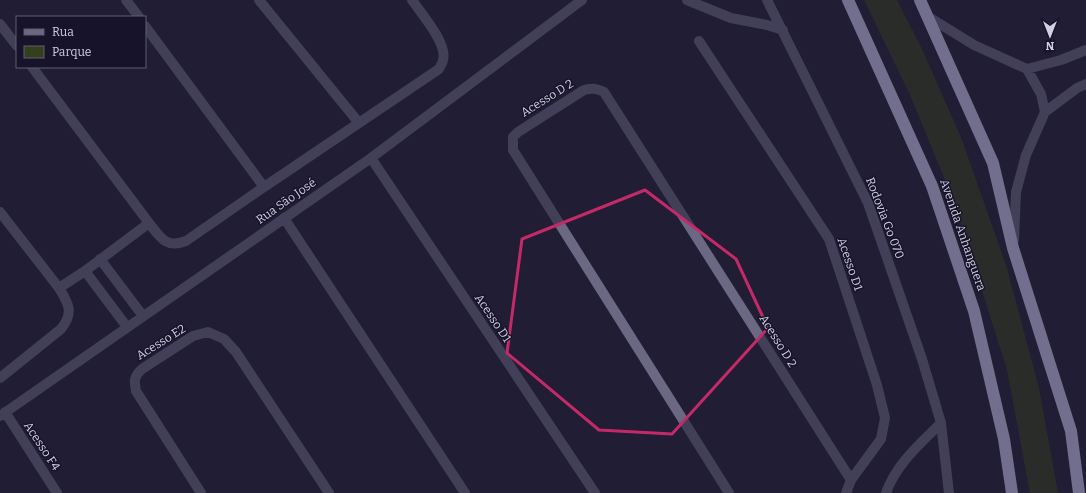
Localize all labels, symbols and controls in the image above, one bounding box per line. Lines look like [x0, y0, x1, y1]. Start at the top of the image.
legend [16, 16, 146, 68]
north arrow [1030, 16, 1070, 56]
text: Rua [52, 25, 74, 39]
text: N [1045, 39, 1054, 52]
text: Parque [52, 45, 91, 59]
street label: Acesso D 2 [518, 76, 576, 120]
street label: Rua São José [253, 175, 319, 227]
street label: Rodovia Go 070 [863, 175, 907, 261]
street label: Avenida Anhanguera [937, 177, 989, 293]
street label: Acesso D1 [834, 236, 866, 292]
street label: Acesso D1 [472, 291, 514, 345]
street label: Acesso D 2 [756, 312, 800, 370]
street label: Acesso E2 [134, 321, 188, 363]
street label: Acesso F4 [21, 419, 63, 473]

